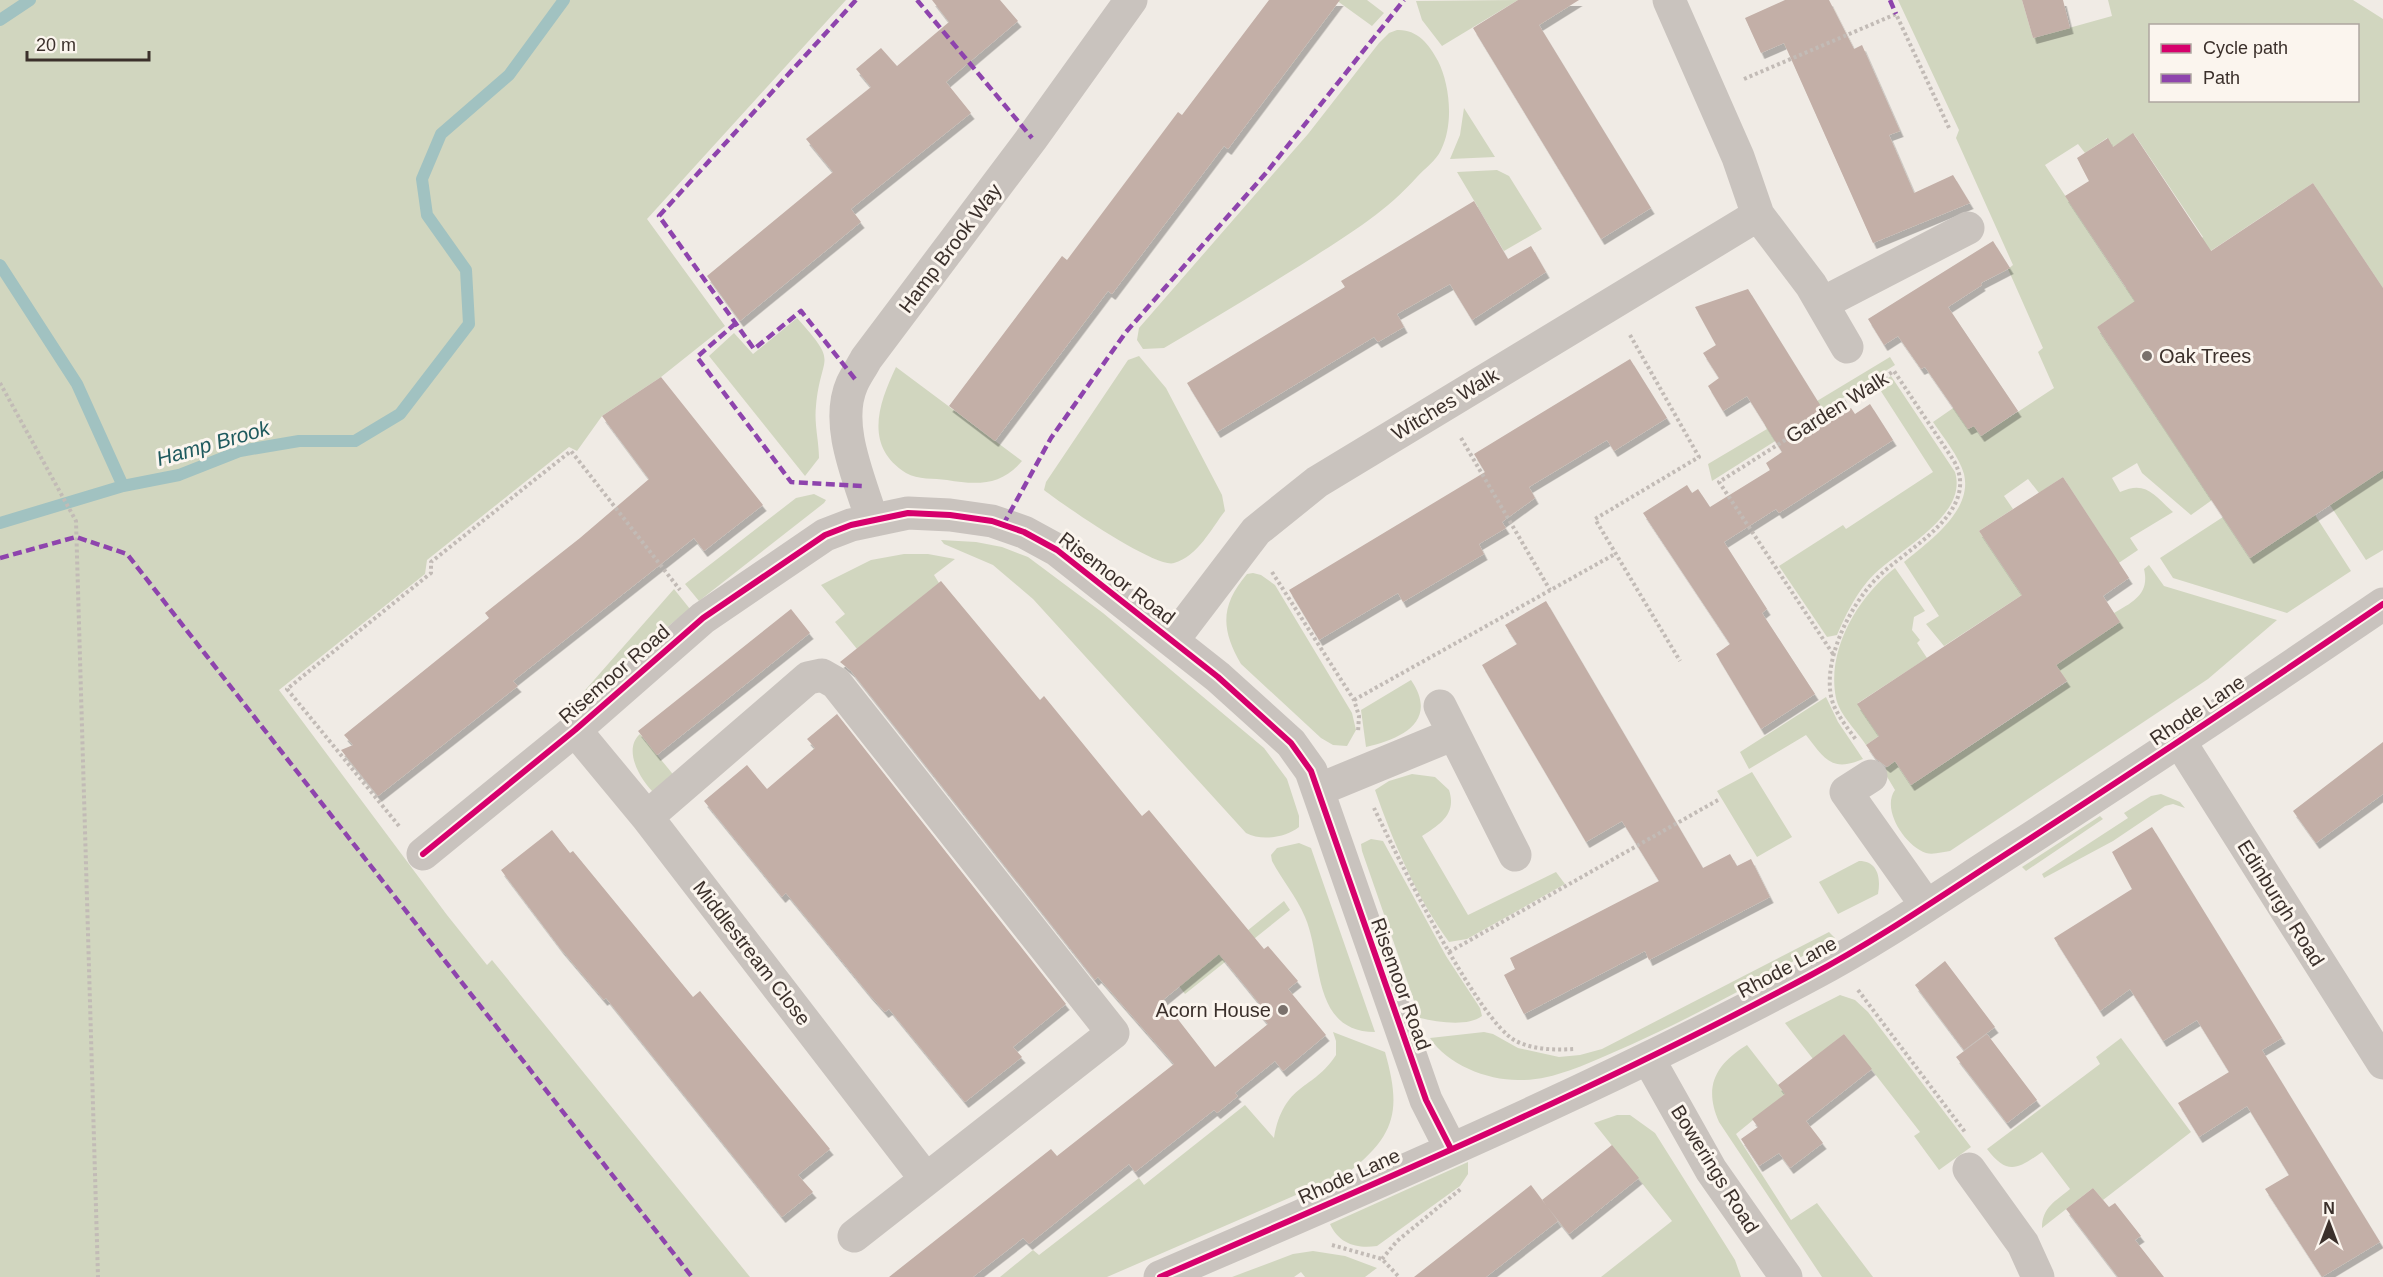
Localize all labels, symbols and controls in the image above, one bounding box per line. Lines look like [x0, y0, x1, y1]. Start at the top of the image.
scale bar [27, 24, 148, 62]
legend [2149, 24, 2359, 102]
text: 20 m [36, 35, 76, 55]
text: Cycle path [2203, 38, 2288, 58]
text: Path [2203, 68, 2240, 88]
street label: Hamp Brook Way [894, 179, 1006, 317]
place label: Oak Trees [2159, 345, 2251, 367]
marker: Oak Trees [2140, 349, 2154, 363]
street label: Witches Walk [1388, 363, 1503, 444]
street label: Garden Walk [1782, 366, 1893, 447]
water label: Hamp Brook [154, 415, 274, 470]
street label: Risemoor Road [1055, 527, 1179, 629]
street label: Risemoor Road [554, 620, 674, 728]
street label: Rhode Lane [2146, 670, 2248, 750]
street label: Edinburgh Road [2233, 836, 2329, 970]
street label: Middlestream Close [689, 877, 815, 1029]
street label: Risemoor Road [1367, 915, 1435, 1053]
street label: Rhode Lane [1734, 932, 1840, 1002]
place label: Acorn House [1155, 999, 1271, 1021]
marker: Acorn House [1276, 1003, 1290, 1017]
street label: Bowerings Road [1667, 1101, 1763, 1237]
street label: Rhode Lane [1295, 1144, 1403, 1208]
north arrow [2299, 1193, 2359, 1253]
text: N [2323, 1200, 2335, 1217]

